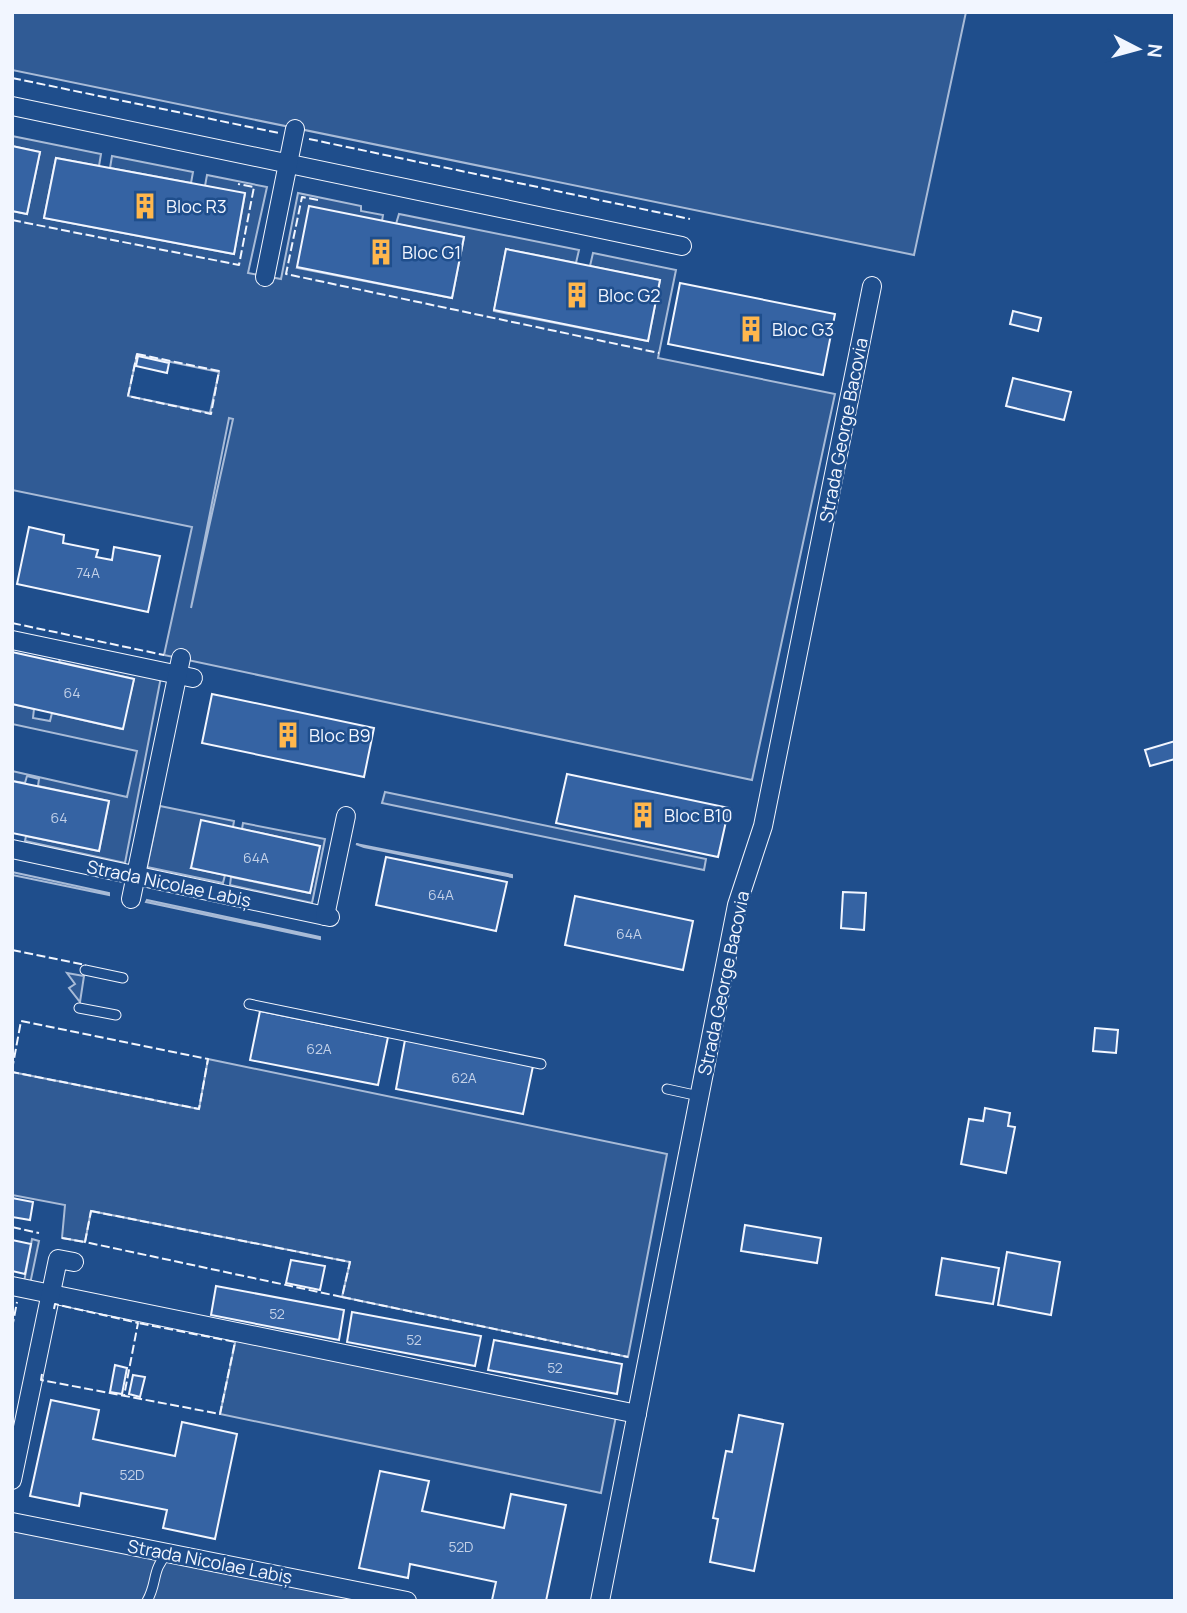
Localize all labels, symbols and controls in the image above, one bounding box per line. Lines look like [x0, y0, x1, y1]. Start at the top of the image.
north arrow [1103, 14, 1173, 84]
text: N [1141, 43, 1169, 59]
building icon: Bloc R3 [130, 191, 160, 221]
place label: Bloc R3 [166, 194, 227, 218]
building icon: Bloc G1 [366, 237, 396, 267]
place label: Bloc G1 [402, 240, 461, 264]
building icon: Bloc G2 [562, 280, 592, 310]
place label: Bloc G2 [598, 283, 660, 307]
building icon: Bloc G3 [736, 314, 766, 344]
place label: Bloc G3 [772, 317, 834, 341]
street label: Strada George Bacovia [813, 336, 873, 524]
house number: 74A [76, 563, 100, 582]
house number: 64 [64, 683, 80, 702]
building icon: Bloc B9 [273, 720, 303, 750]
place label: Bloc B9 [309, 723, 371, 747]
building icon: Bloc B10 [628, 800, 658, 830]
place label: Bloc B10 [664, 803, 732, 827]
house number: 64 [51, 808, 67, 827]
house number: 64A [243, 848, 269, 867]
street label: Strada Nicolae Labiș [85, 854, 253, 912]
house number: 64A [428, 885, 454, 904]
street label: Strada George Bacovia [692, 889, 754, 1077]
house number: 64A [616, 924, 642, 943]
house number: 62A [306, 1039, 332, 1058]
house number: 62A [451, 1068, 477, 1087]
house number: 52 [269, 1304, 285, 1323]
house number: 52 [406, 1330, 422, 1349]
house number: 52 [547, 1358, 563, 1377]
house number: 52D [119, 1465, 145, 1484]
street label: Strada Nicolae Labiș [126, 1533, 294, 1589]
house number: 52D [448, 1537, 474, 1556]

